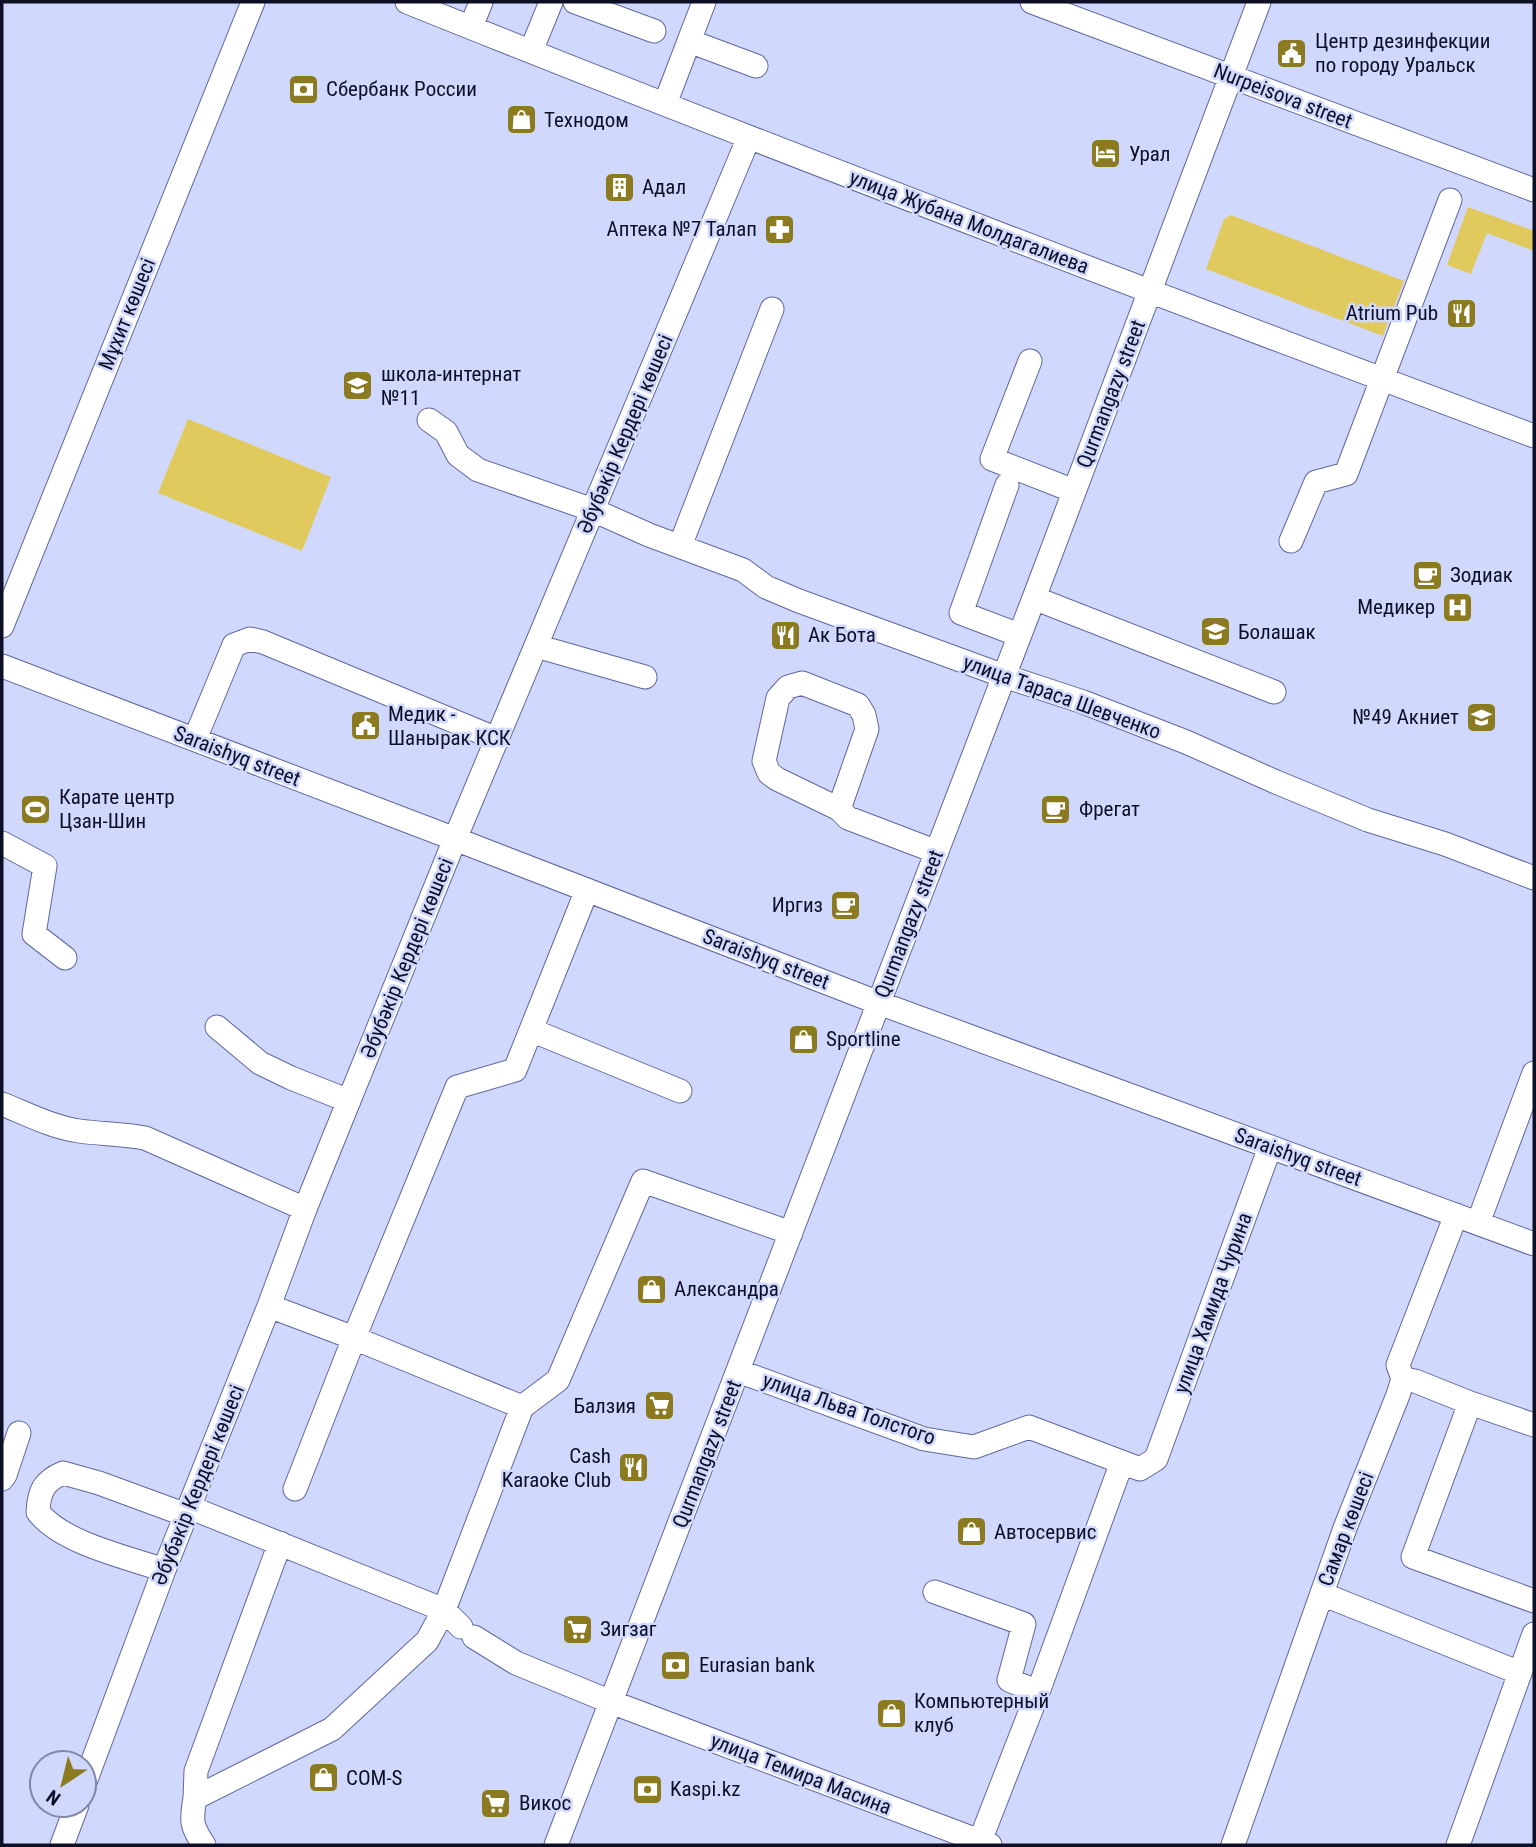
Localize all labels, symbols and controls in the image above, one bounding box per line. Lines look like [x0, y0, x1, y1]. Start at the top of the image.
place label: Центр дезинфекции по городу Уральск [1315, 29, 1490, 77]
public building icon: Центр дезинфекции по городу Уральск [1275, 36, 1309, 70]
street label: Nurpeisova street [1210, 59, 1356, 133]
bank icon: Сбербанк России [286, 72, 320, 106]
place label: Сбербанк России [326, 77, 477, 101]
shop icon: Технодом [504, 103, 538, 137]
place label: Технодом [544, 108, 629, 132]
hotel icon: Урал [1089, 137, 1123, 171]
place label: Урал [1129, 142, 1171, 166]
street label: улица Жубана Молдагалиева [846, 165, 1092, 279]
building icon: Адал [602, 170, 636, 204]
place label: Адал [642, 175, 686, 199]
pharmacy icon: Аптека №7 Талап [763, 212, 797, 246]
place label: Аптека №7 Талап [607, 217, 757, 241]
street label: Мұхит көшесі [94, 255, 160, 373]
restaurant icon: Atrium Pub [1444, 296, 1478, 330]
place label: Atrium Pub [1346, 301, 1438, 325]
street label: Qurmangazy street [1072, 317, 1150, 471]
street label: Әбубәкір Кердері көшесі [572, 331, 678, 537]
place label: школа-интернат №11 [381, 362, 521, 410]
school or university icon: школа-интернат №11 [341, 369, 375, 403]
cafe icon: Зодиак [1410, 558, 1444, 592]
place label: Зодиак [1450, 563, 1513, 587]
hospital icon: Медикер [1441, 590, 1475, 624]
place label: Медикер [1357, 595, 1435, 619]
school or university icon: Болашак [1198, 615, 1232, 649]
restaurant icon: Ак Бота [768, 618, 802, 652]
place label: Болашак [1238, 620, 1316, 644]
place label: Ак Бота [808, 623, 876, 647]
street label: улица Тараса Шевченко [960, 650, 1164, 744]
school or university icon: №49 Акниет [1465, 700, 1499, 734]
place label: Медик - Шанырак КСК [388, 702, 511, 750]
place label: №49 Акниет [1353, 705, 1459, 729]
public building icon: Медик - Шанырак КСК [348, 709, 382, 743]
street label: Saraishyq street [170, 721, 304, 791]
place label: Карате центр Цзан-Шин [59, 785, 175, 833]
sports icon: Карате центр Цзан-Шин [19, 792, 53, 826]
cafe icon: Фрегат [1039, 792, 1073, 826]
place label: Фрегат [1079, 797, 1140, 821]
street label: Qurmangazy street [870, 847, 948, 1001]
street label: Әбубәкір Кердері көшесі [356, 854, 458, 1062]
cafe icon: Иргиз [829, 888, 863, 922]
place label: Иргиз [772, 893, 823, 917]
street label: Saraishyq street [699, 924, 833, 994]
shop icon: Sportline [786, 1022, 820, 1056]
place label: Sportline [826, 1027, 901, 1051]
street label: Saraishyq street [1231, 1123, 1365, 1191]
street label: улица Хамида Чурина [1169, 1209, 1257, 1397]
shop icon: Александра [634, 1272, 668, 1306]
place label: Александра [674, 1277, 779, 1301]
street label: улица Льва Толстого [759, 1368, 939, 1450]
street label: Qurmangazy street [668, 1377, 746, 1531]
street label: Әбубәкір Кердері көшесі [147, 1381, 249, 1589]
supermarket icon: Балзия [642, 1389, 676, 1423]
place label: Балзия [573, 1394, 636, 1418]
place label: Cash Karaoke Club [502, 1444, 611, 1492]
restaurant icon: Cash Karaoke Club [617, 1451, 651, 1485]
street label: Самар көшесі [1313, 1469, 1379, 1589]
shop icon: Автосервис [954, 1515, 988, 1549]
place label: Автосервис [994, 1520, 1096, 1544]
supermarket icon: Зигзаг [560, 1612, 594, 1646]
place label: Зигзаг [600, 1617, 657, 1641]
bank icon: Eurasian bank [659, 1648, 693, 1682]
place label: Eurasian bank [699, 1653, 815, 1677]
place label: Компьютерный клуб [914, 1689, 1049, 1737]
shop icon: Компьютерный клуб [874, 1696, 908, 1730]
street label: улица Темира Масина [707, 1728, 895, 1820]
north arrow [28, 1749, 98, 1819]
shop icon: COM-S [306, 1761, 340, 1795]
place label: COM-S [346, 1766, 403, 1790]
bank icon: Kaspi.kz [630, 1772, 664, 1806]
place label: Kaspi.kz [670, 1777, 741, 1801]
text: N [42, 1785, 65, 1810]
supermarket icon: Викос [479, 1786, 513, 1820]
place label: Викос [519, 1791, 571, 1815]

